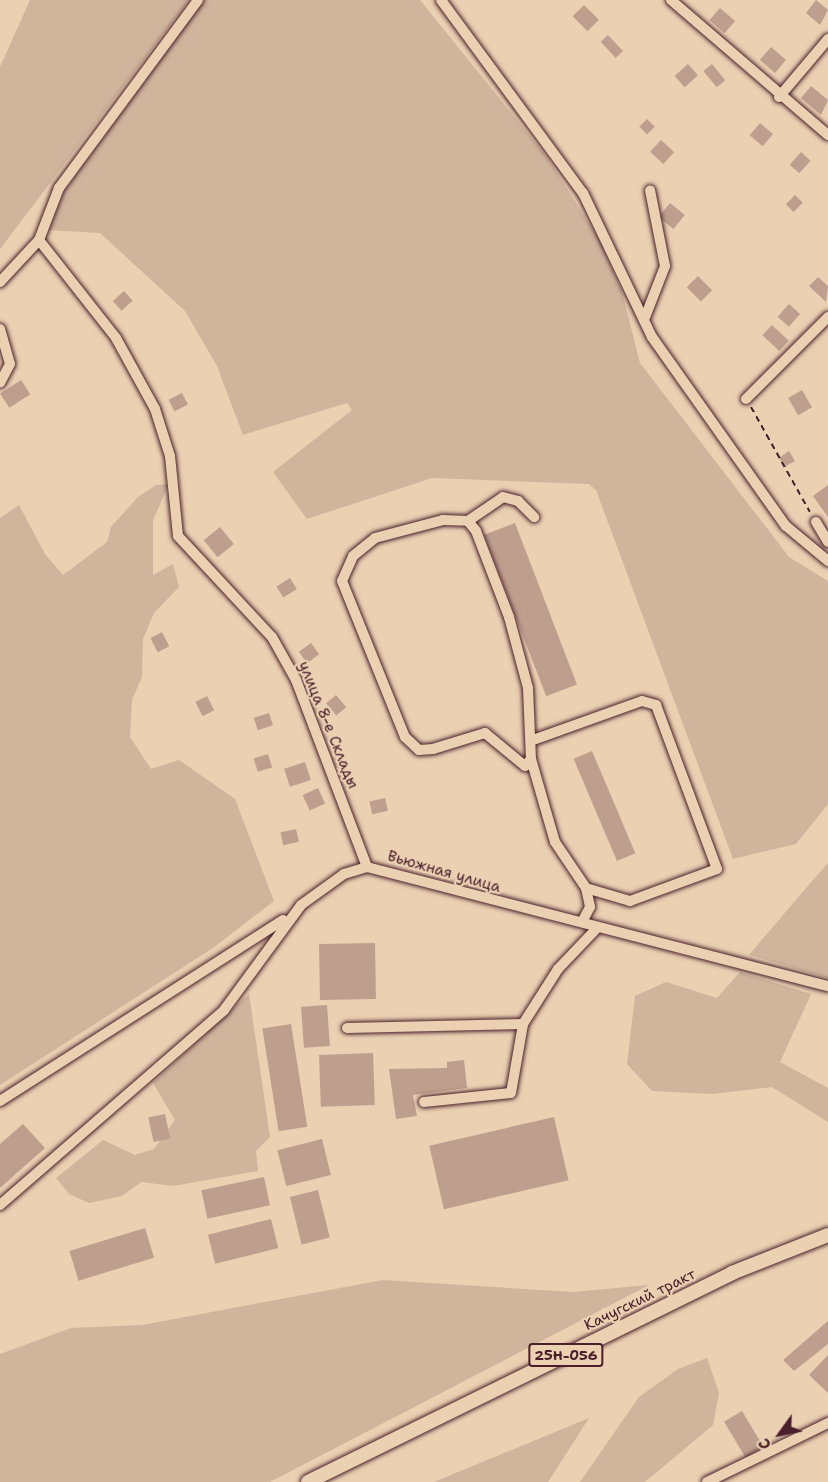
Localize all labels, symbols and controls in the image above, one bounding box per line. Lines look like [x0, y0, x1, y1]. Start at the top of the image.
street label: улица 8-е Склады [294, 659, 362, 791]
street label: Вьюжная улица [385, 847, 503, 897]
street label: Качугский тракт [581, 1265, 699, 1335]
road number: 25Н-056 [527, 1344, 605, 1366]
north arrow [750, 1404, 810, 1464]
text: С [753, 1434, 776, 1454]

